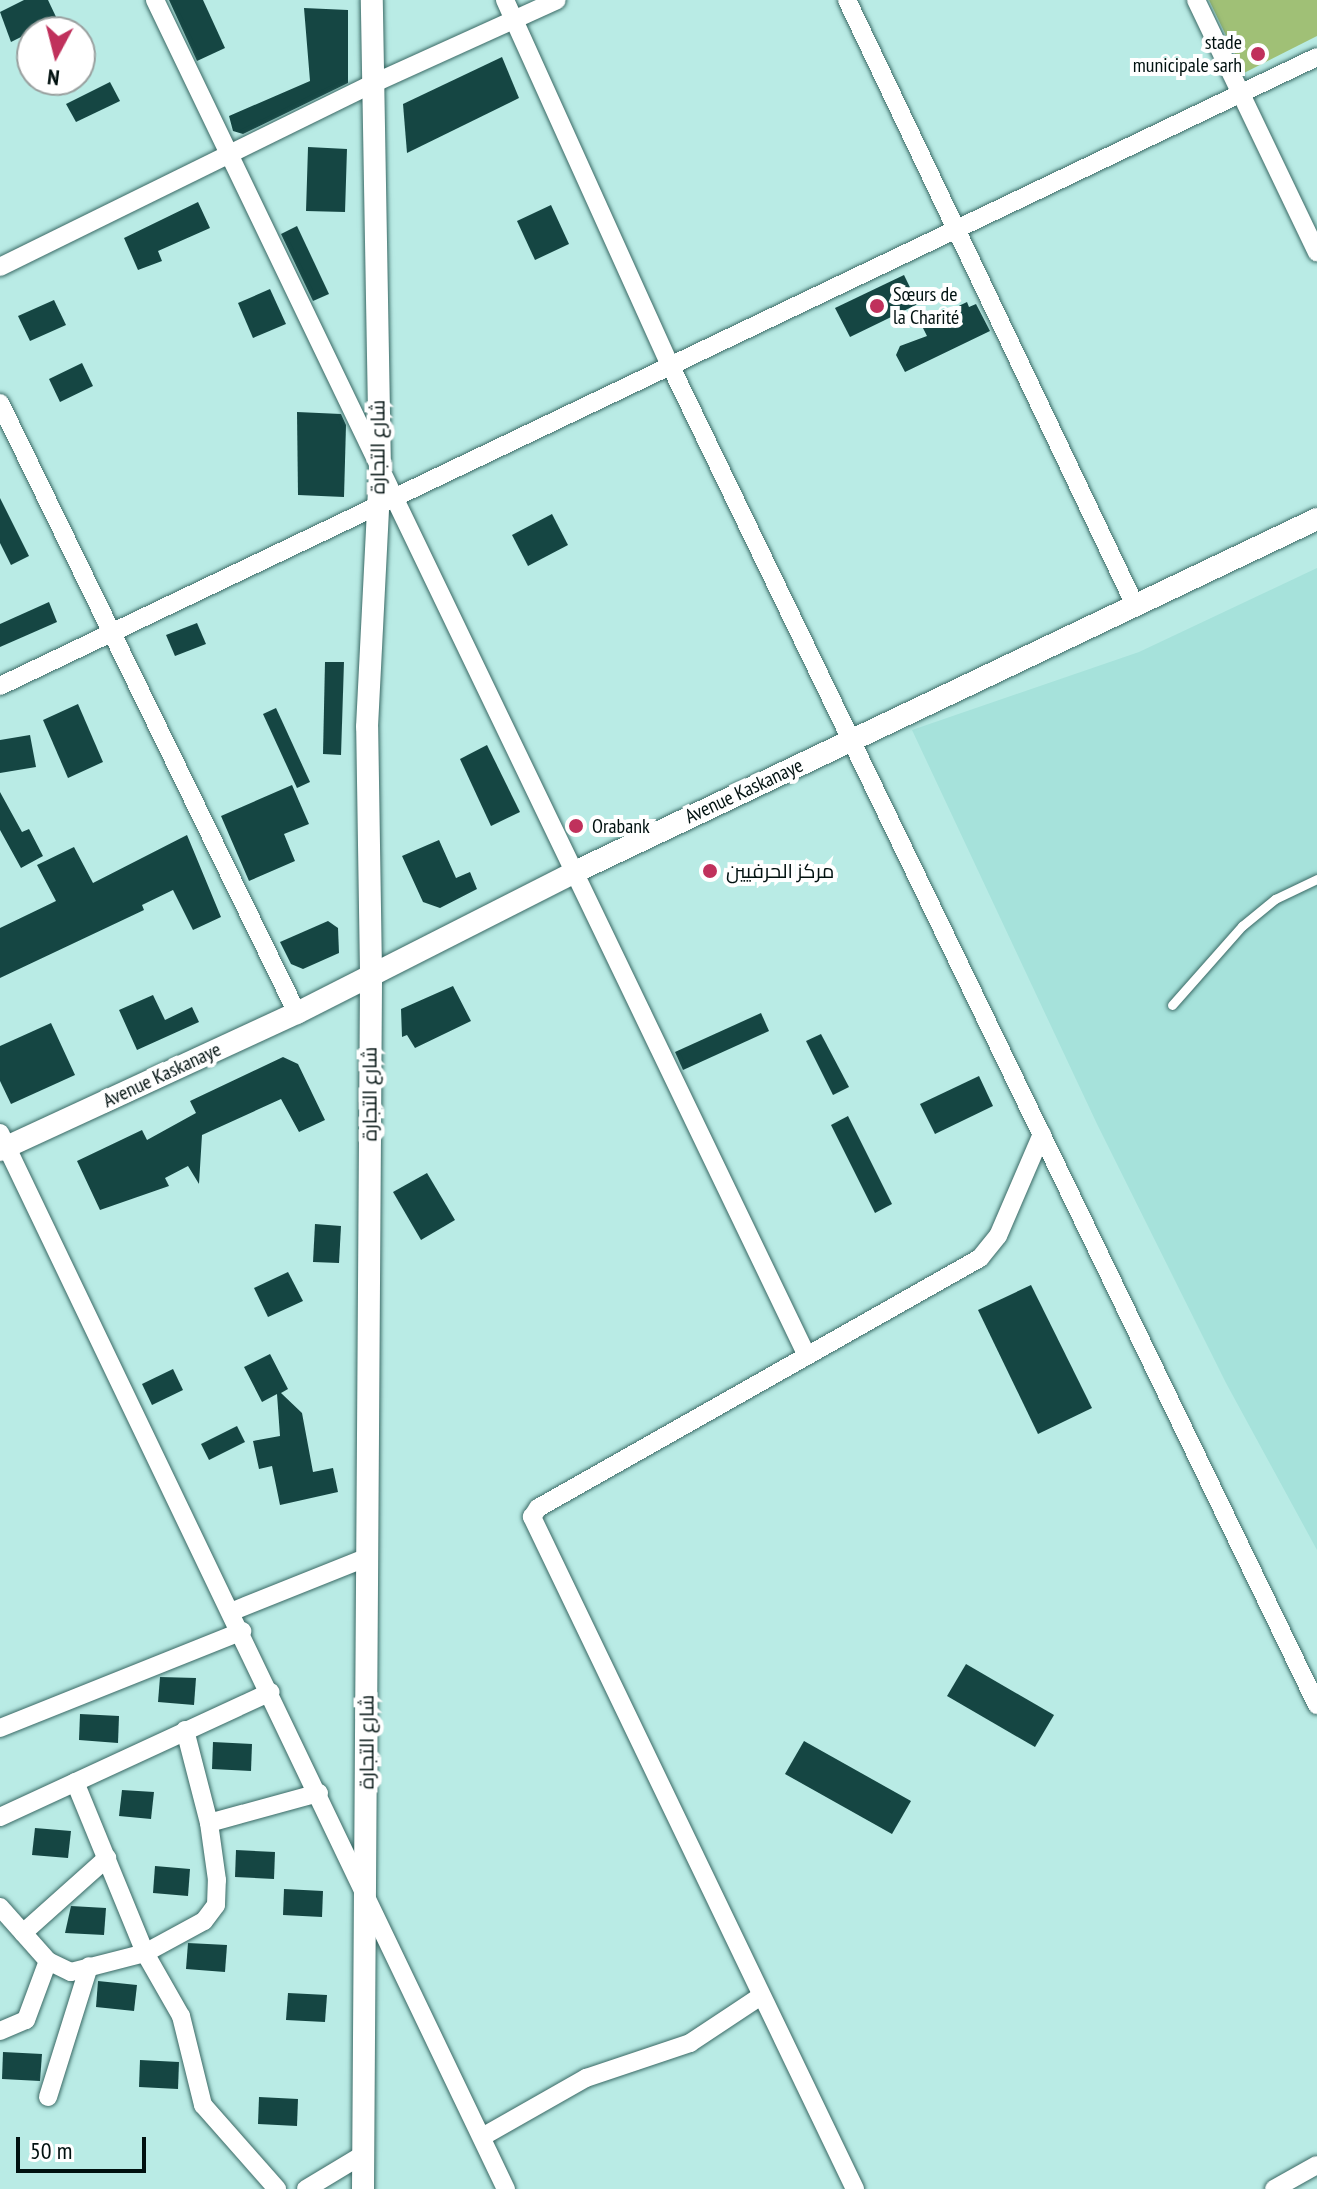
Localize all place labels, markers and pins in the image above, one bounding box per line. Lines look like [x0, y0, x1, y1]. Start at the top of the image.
place label: stade municipale sarh [1133, 30, 1242, 77]
marker: stade municipale sarh [1249, 45, 1267, 63]
place label: Sœurs de la Charité [893, 282, 959, 329]
marker: Sœurs de la Charité [868, 297, 886, 315]
place label: Orabank [592, 814, 650, 838]
marker: Orabank [567, 817, 585, 835]
place label: مركز الحرفيين [726, 859, 834, 883]
marker: مركز الحرفيين [701, 862, 719, 880]

